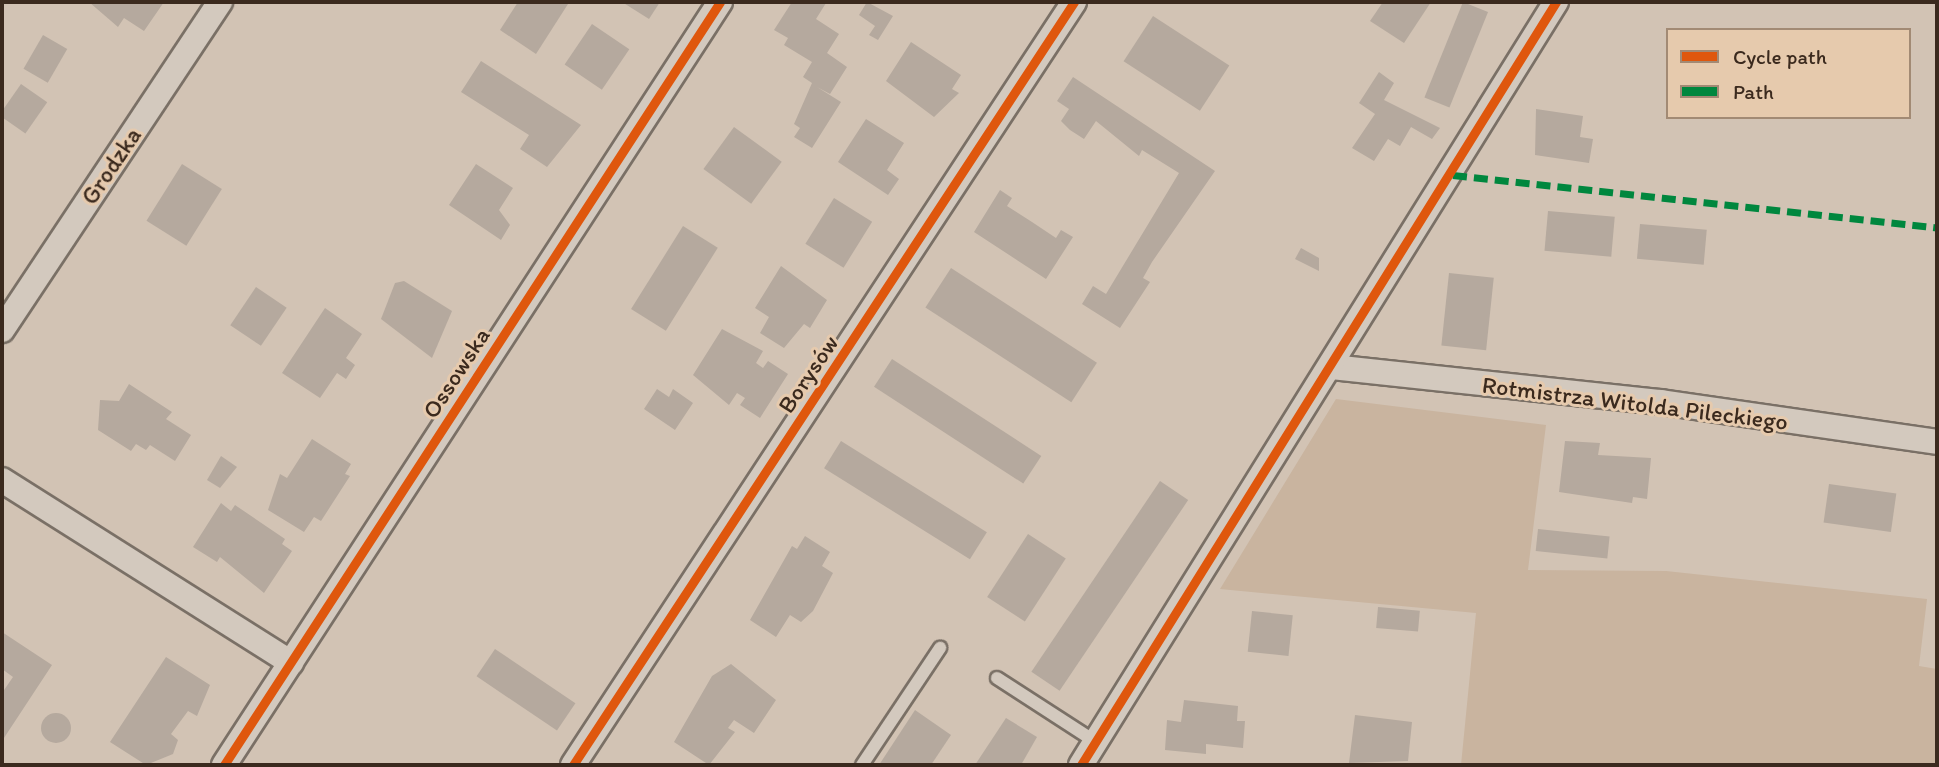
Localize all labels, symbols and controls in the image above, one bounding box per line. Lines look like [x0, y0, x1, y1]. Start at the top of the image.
legend [1666, 28, 1911, 119]
text: Cycle path [1733, 44, 1827, 69]
text: Path [1733, 79, 1774, 104]
street label: Grodzka [75, 122, 147, 210]
street label: Ossowska [416, 322, 496, 424]
street label: Borysów [771, 329, 845, 419]
street label: Rotmistrza Witolda Pileckiego [1480, 370, 1790, 436]

